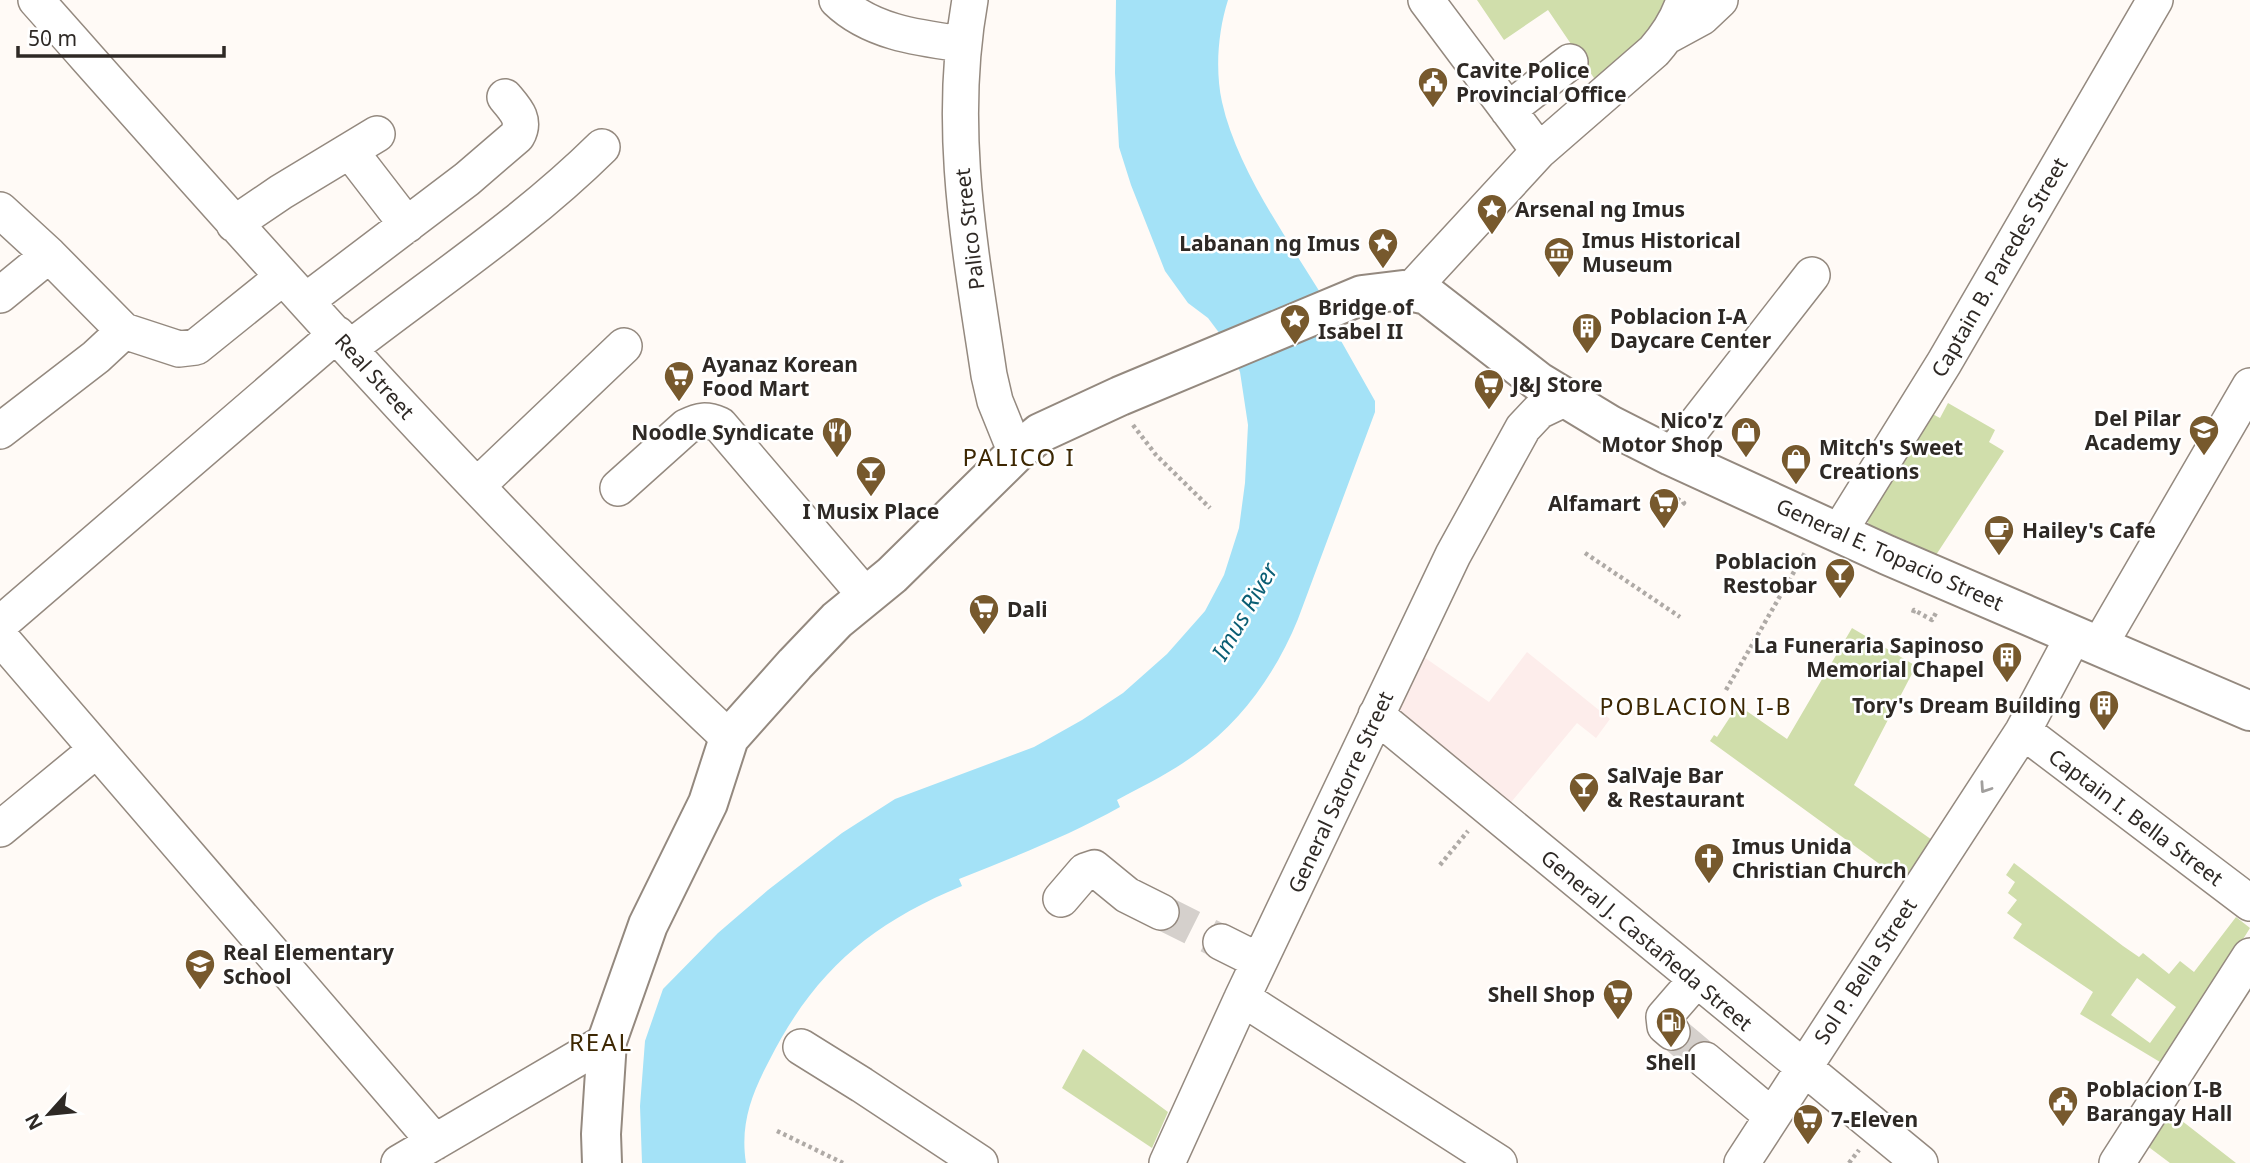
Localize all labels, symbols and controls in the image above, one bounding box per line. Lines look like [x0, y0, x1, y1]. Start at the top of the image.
scale bar [18, 14, 224, 58]
text: 50 m [28, 24, 77, 52]
place label: Cavite Police Provincial Office [1456, 56, 1627, 108]
public building icon: Cavite Police Provincial Office [1416, 65, 1450, 109]
street label: Captain B. Paredes Street [1925, 152, 2074, 382]
street label: Palico Street [948, 166, 990, 291]
place icon: Arsenal ng Imus [1475, 192, 1509, 236]
place label: Arsenal ng Imus [1515, 195, 1685, 223]
place icon: Labanan ng Imus [1366, 226, 1400, 270]
place label: Imus Historical Museum [1582, 226, 1741, 278]
place label: Labanan ng Imus [1179, 229, 1360, 257]
museum icon: Imus Historical Museum [1542, 235, 1576, 279]
place label: Bridge of Isabel II [1318, 293, 1415, 345]
place icon: Bridge of Isabel II [1278, 302, 1312, 346]
place label: Poblacion I-A Daycare Center [1610, 302, 1772, 354]
building icon: Poblacion I-A Daycare Center [1570, 311, 1604, 355]
street label: Real Street [329, 327, 421, 425]
place label: Ayanaz Korean Food Mart [702, 350, 858, 402]
supermarket icon: Ayanaz Korean Food Mart [662, 359, 696, 403]
supermarket icon: J&J Store [1472, 367, 1506, 411]
place label: J&J Store [1510, 370, 1602, 398]
place label: Del Pilar Academy [2085, 404, 2182, 456]
place label: Nico'z Motor Shop [1601, 406, 1723, 458]
school or university icon: Del Pilar Academy [2187, 413, 2221, 457]
restaurant icon: Noodle Syndicate [820, 415, 854, 459]
shop icon: Nico'z Motor Shop [1729, 415, 1763, 459]
place label: Noodle Syndicate [631, 418, 814, 446]
place label: Mitch's Sweet Creations [1819, 433, 1963, 485]
district label: PALICO I [962, 440, 1076, 473]
shop icon: Mitch's Sweet Creations [1779, 442, 1813, 486]
bar icon: I Musix Place [854, 454, 888, 498]
supermarket icon: Alfamart [1647, 486, 1681, 530]
place label: Alfamart [1548, 489, 1641, 517]
street label: General E. Topacio Street [1772, 491, 2008, 617]
place label: I Musix Place [803, 497, 939, 525]
cafe icon: Hailey's Cafe [1982, 513, 2016, 557]
place label: Hailey's Cafe [2022, 516, 2156, 544]
place label: Poblacion Restobar [1715, 547, 1818, 599]
water label: Imus River [1203, 556, 1285, 666]
bar icon: Poblacion Restobar [1823, 556, 1857, 600]
supermarket icon: Dali [967, 592, 1001, 636]
place label: Dali [1007, 595, 1048, 623]
place label: La Funeraria Sapinoso Memorial Chapel [1753, 631, 1984, 683]
building icon: La Funeraria Sapinoso Memorial Chapel [1990, 640, 2024, 684]
street label: General Satorre Street [1281, 686, 1399, 897]
building icon: Tory's Dream Building [2087, 688, 2121, 732]
district label: POBLACION I-B [1599, 690, 1793, 722]
place label: Tory's Dream Building [1852, 691, 2081, 719]
street label: Captain I. Bella Street [2043, 742, 2229, 892]
place label: SalVaje Bar & Restaurant [1607, 761, 1745, 813]
bar icon: SalVaje Bar & Restaurant [1567, 770, 1601, 814]
one-way arrow [1980, 780, 1993, 793]
place label: Imus Unida Christian Church [1732, 832, 1907, 884]
church icon: Imus Unida Christian Church [1692, 841, 1726, 885]
street label: General J. Castañeda Street [1535, 843, 1759, 1037]
street label: Sol P. Bella Street [1807, 892, 1923, 1049]
place label: Real Elementary School [223, 938, 394, 990]
school or university icon: Real Elementary School [183, 947, 217, 991]
supermarket icon: Shell Shop [1601, 977, 1635, 1021]
place label: Shell Shop [1488, 980, 1595, 1008]
fuel station icon: Shell [1654, 1005, 1688, 1049]
district label: REAL [569, 1025, 633, 1058]
place label: Shell [1646, 1048, 1696, 1076]
place label: Poblacion I-B Barangay Hall [2086, 1075, 2232, 1127]
north arrow [14, 1079, 84, 1149]
public building icon: Poblacion I-B Barangay Hall [2046, 1084, 2080, 1128]
supermarket icon: 7-Eleven [1791, 1102, 1825, 1146]
place label: 7-Eleven [1831, 1105, 1918, 1133]
text: N [19, 1109, 49, 1135]

